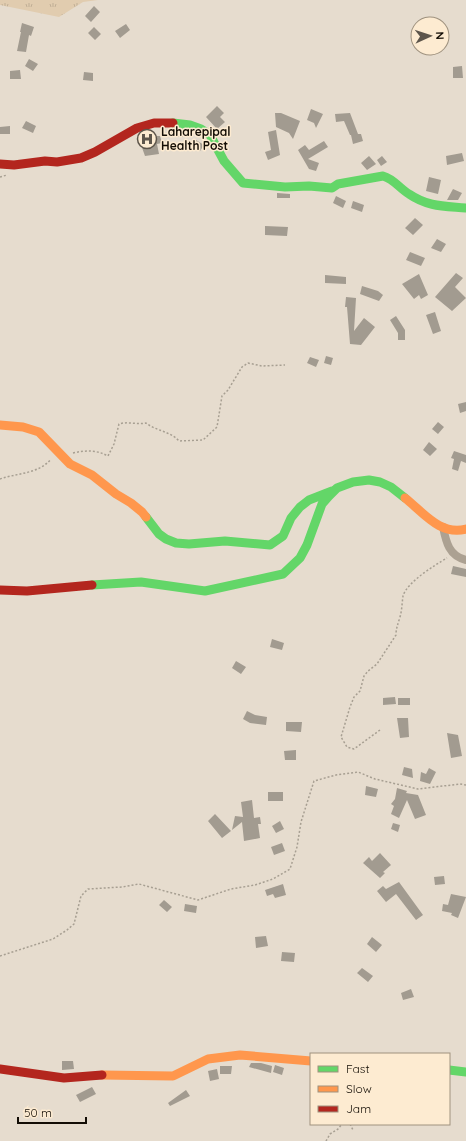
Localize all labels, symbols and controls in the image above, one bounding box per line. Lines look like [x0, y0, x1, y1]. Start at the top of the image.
north arrow [410, 16, 450, 56]
text: N [433, 31, 447, 40]
place label: Laharepipal Health Post [161, 124, 231, 153]
hospital icon: Laharepipal Health Post [136, 128, 158, 150]
legend [310, 1053, 450, 1125]
text: Fast [346, 1061, 370, 1076]
text: Slow [346, 1081, 372, 1096]
scale bar [18, 1099, 86, 1125]
text: Jam [346, 1101, 371, 1116]
text: 50 m [24, 1105, 52, 1120]

